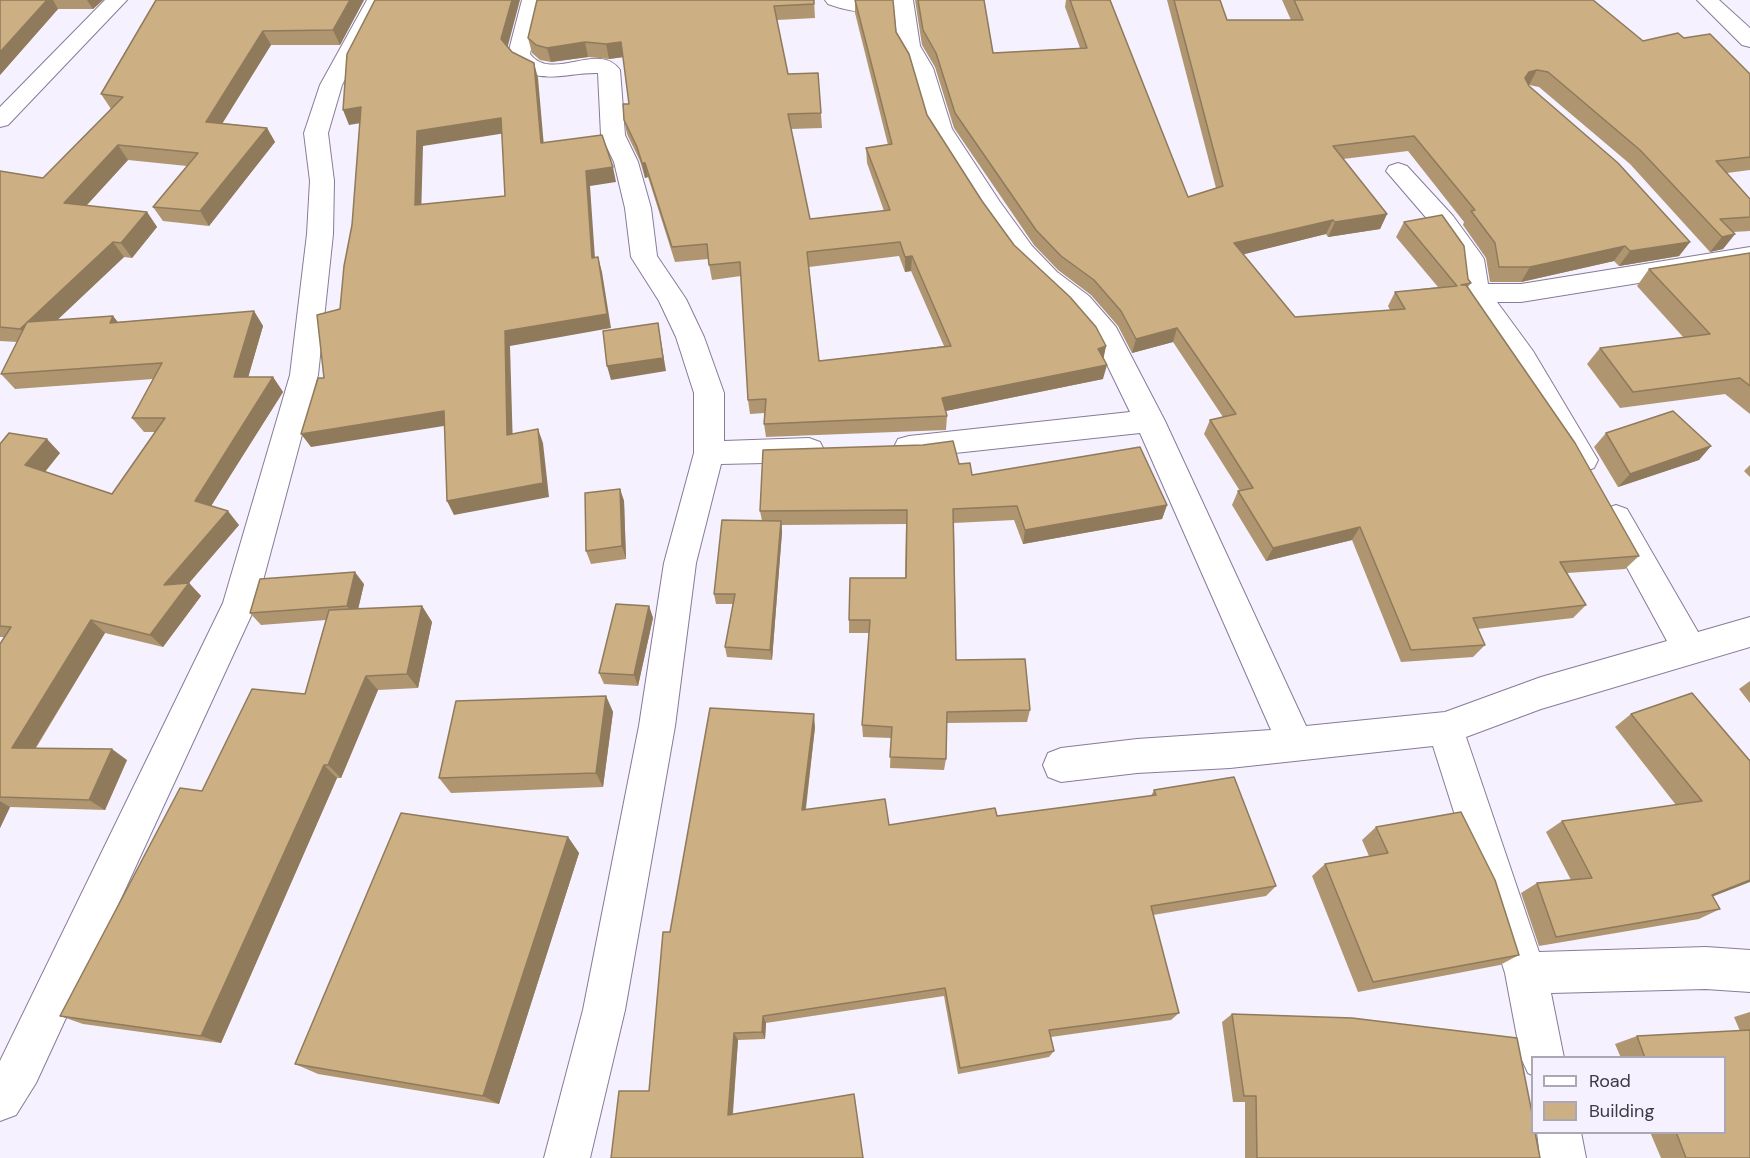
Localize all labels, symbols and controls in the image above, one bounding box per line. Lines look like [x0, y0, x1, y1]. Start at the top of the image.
legend [1531, 1056, 1726, 1134]
text: Road [1589, 1069, 1631, 1093]
text: Building [1589, 1099, 1654, 1123]

